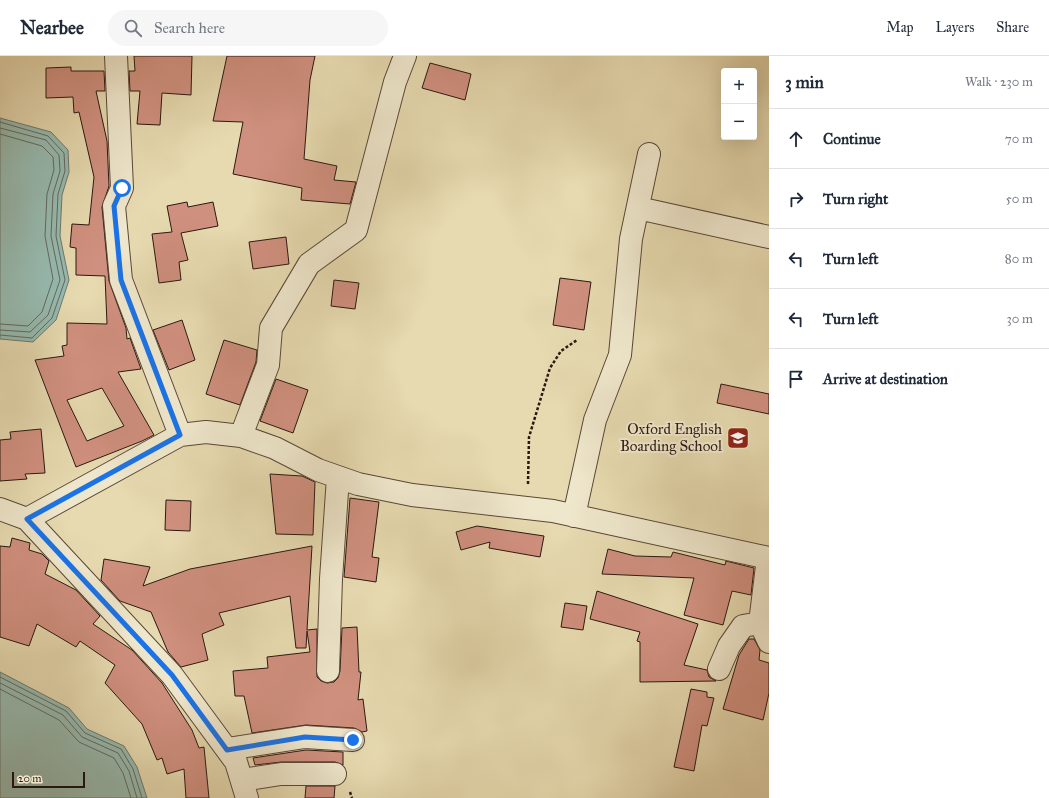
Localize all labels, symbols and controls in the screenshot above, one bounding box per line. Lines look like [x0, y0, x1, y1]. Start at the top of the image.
search box [108, 10, 388, 46]
text: Nearbee [20, 16, 84, 39]
icon: search [122, 17, 144, 39]
text: Search here [154, 19, 225, 37]
text: Map [886, 19, 914, 36]
text: Layers [936, 19, 974, 36]
text: Share [996, 19, 1029, 36]
map controls [721, 68, 757, 140]
button: + [721, 68, 757, 104]
text: 3 min [785, 72, 824, 93]
text: Walk · 230 m [965, 74, 1033, 90]
button: − [721, 104, 757, 140]
icon: ahead [785, 128, 807, 150]
text: Continue [823, 130, 881, 148]
text: 70 m [1005, 131, 1033, 147]
route start [113, 179, 131, 197]
icon: right [785, 188, 807, 210]
text: Turn right [823, 190, 888, 208]
text: 50 m [1006, 191, 1033, 207]
icon: left [785, 248, 807, 270]
text: Turn left [823, 250, 879, 268]
text: 80 m [1005, 251, 1033, 267]
icon: left [785, 308, 807, 330]
text: Turn left [823, 310, 879, 328]
text: 30 m [1007, 311, 1033, 327]
icon: arrive [785, 368, 807, 390]
text: Arrive at destination [823, 370, 948, 388]
place label: Oxford English Boarding School [620, 420, 723, 455]
school or university icon: Oxford English Boarding School [725, 425, 751, 451]
route end [344, 731, 362, 749]
scale bar [12, 770, 85, 789]
text: 20 m [18, 772, 41, 785]

